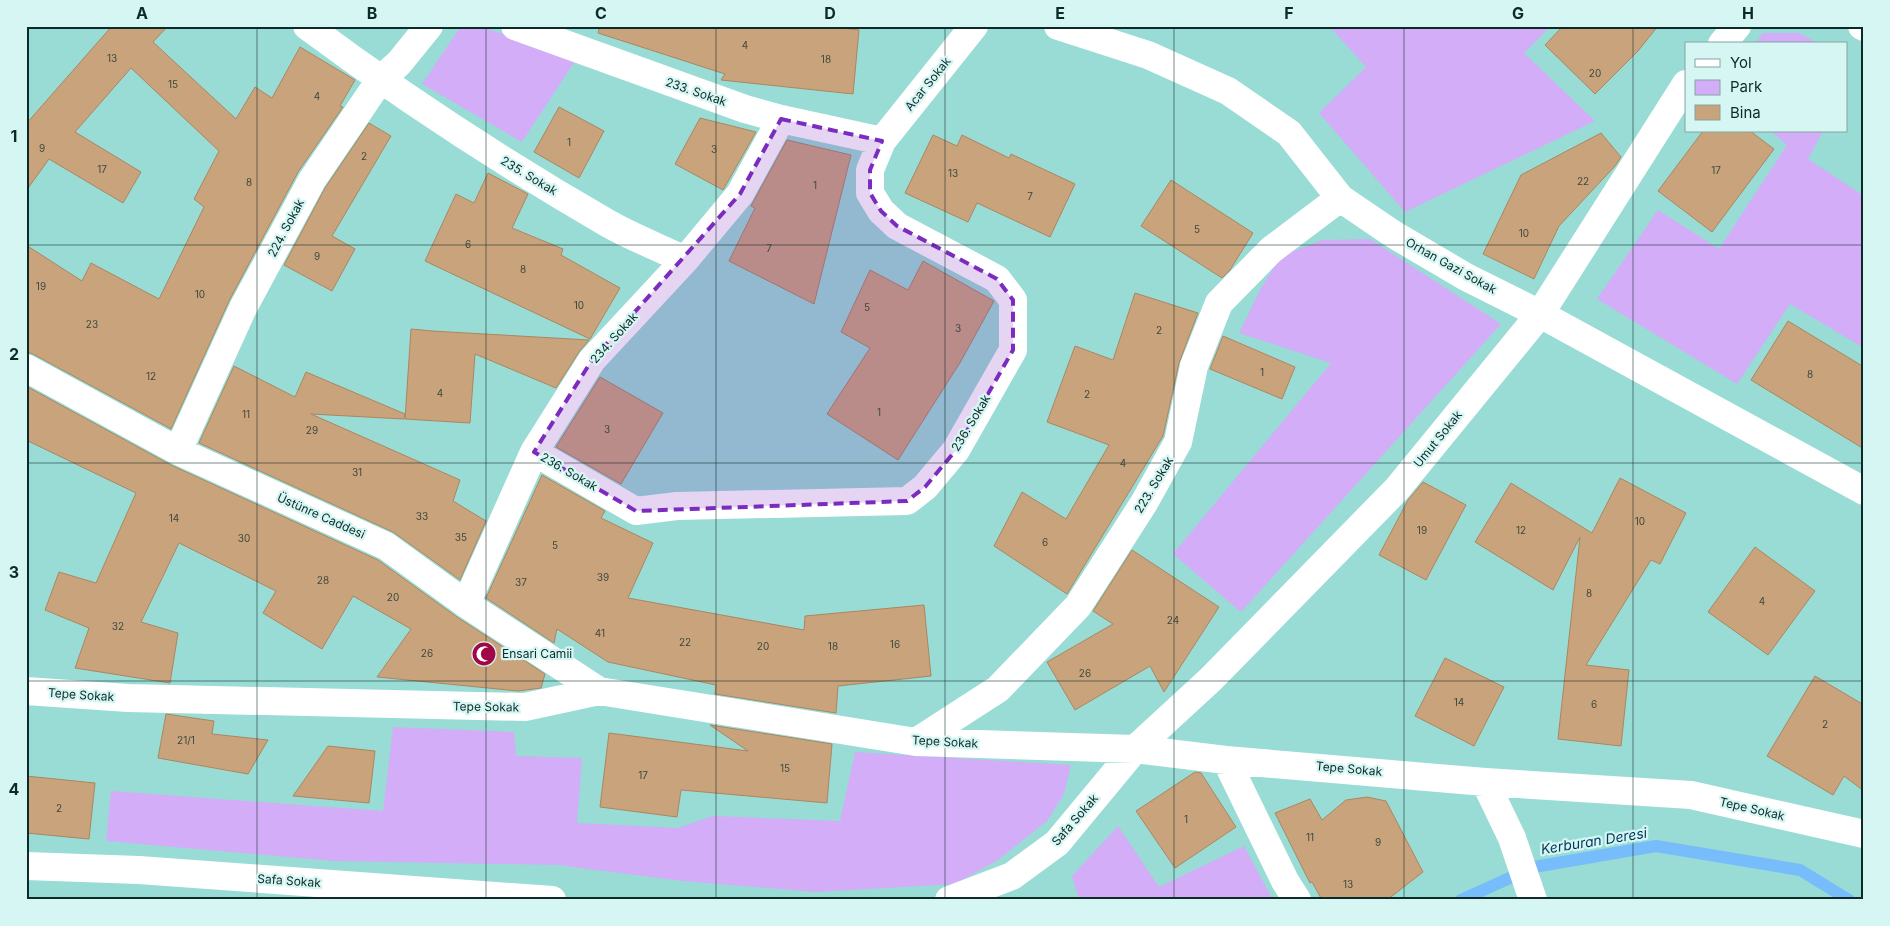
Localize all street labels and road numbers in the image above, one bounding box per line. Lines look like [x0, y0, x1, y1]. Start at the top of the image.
street label: Acar Sokak [901, 54, 954, 114]
street label: 233. Sokak [664, 74, 729, 109]
street label: 235. Sokak [498, 153, 561, 199]
street label: 224. Sokak [264, 196, 307, 259]
street label: Orhan Gazi Sokak [1403, 234, 1500, 297]
street label: 234. Sokak [587, 309, 641, 366]
street label: 236. Sokak [948, 391, 994, 454]
street label: Umut Sokak [1410, 407, 1465, 470]
street label: 236. Sokak [538, 449, 601, 494]
street label: 223. Sokak [1131, 453, 1177, 516]
street label: Üstünre Caddesi [275, 489, 368, 542]
street label: Tepe Sokak [47, 685, 115, 704]
street label: Tepe Sokak [453, 698, 520, 715]
street label: Tepe Sokak [912, 732, 979, 751]
street label: Tepe Sokak [1315, 758, 1383, 779]
street label: Safa Sokak [1048, 790, 1101, 849]
street label: Tepe Sokak [1718, 794, 1787, 823]
street label: Safa Sokak [257, 871, 322, 890]

